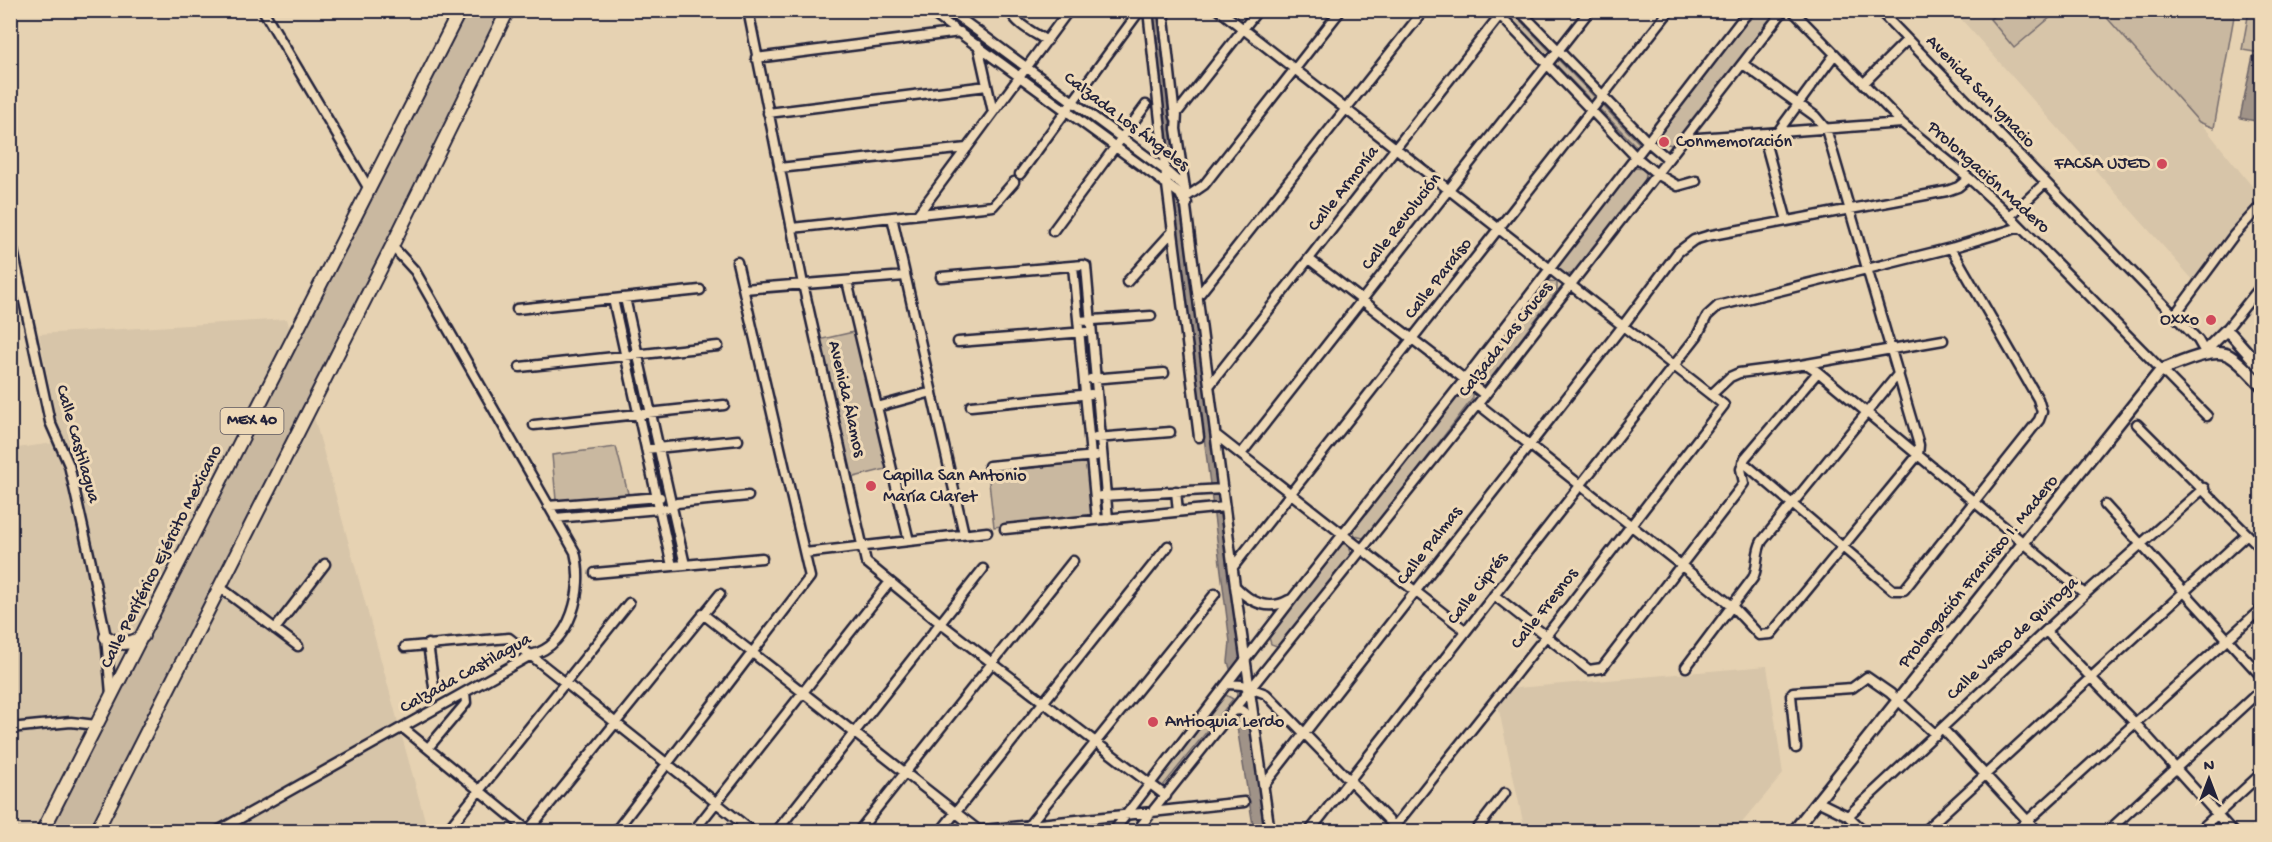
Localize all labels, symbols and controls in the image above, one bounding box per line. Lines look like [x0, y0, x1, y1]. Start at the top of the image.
street label: Avenida San Ignacio [1921, 31, 2039, 153]
street label: Calzada Los Ángeles [1059, 67, 1195, 177]
street label: Prolongación Madero [1922, 117, 2054, 239]
place label: Conmemoración [1676, 132, 1793, 153]
marker: Conmemoración [1657, 135, 1671, 149]
street label: Calle Armonía [1304, 141, 1385, 236]
place label: FACSA UJED [2053, 154, 2150, 175]
marker: FACSA UJED [2155, 157, 2169, 171]
street label: Calle Revolución [1358, 169, 1447, 275]
street label: Calle Paraíso [1401, 234, 1477, 324]
street label: Calzada Las Cruces [1454, 277, 1558, 402]
place label: Oxxo [2160, 310, 2199, 331]
marker: Oxxo [2204, 313, 2218, 327]
street label: Avenida Álamos [822, 339, 871, 460]
street label: Calle Castilagua [50, 383, 104, 506]
road number: MEX 40 [220, 408, 284, 434]
street label: Calle Periférico Ejército Mexicano [96, 442, 228, 672]
place label: Capilla San Antonio María Claret [883, 466, 1027, 508]
street label: Prolongación Francisco I. Madero [1894, 471, 2064, 674]
marker: Capilla San Antonio María Claret [864, 479, 878, 493]
street label: Calle Palmas [1393, 501, 1468, 590]
street label: Calle Ciprés [1443, 548, 1514, 629]
street label: Calle Fresnos [1507, 563, 1584, 654]
street label: Calle Vasco de Quiroga [1943, 572, 2084, 705]
street label: Calzada Castilagua [397, 629, 536, 719]
place label: Antioquia Lerdo [1165, 712, 1284, 733]
marker: Antioquia Lerdo [1146, 715, 1160, 729]
north arrow [2179, 749, 2239, 809]
text: N [2204, 758, 2215, 777]

